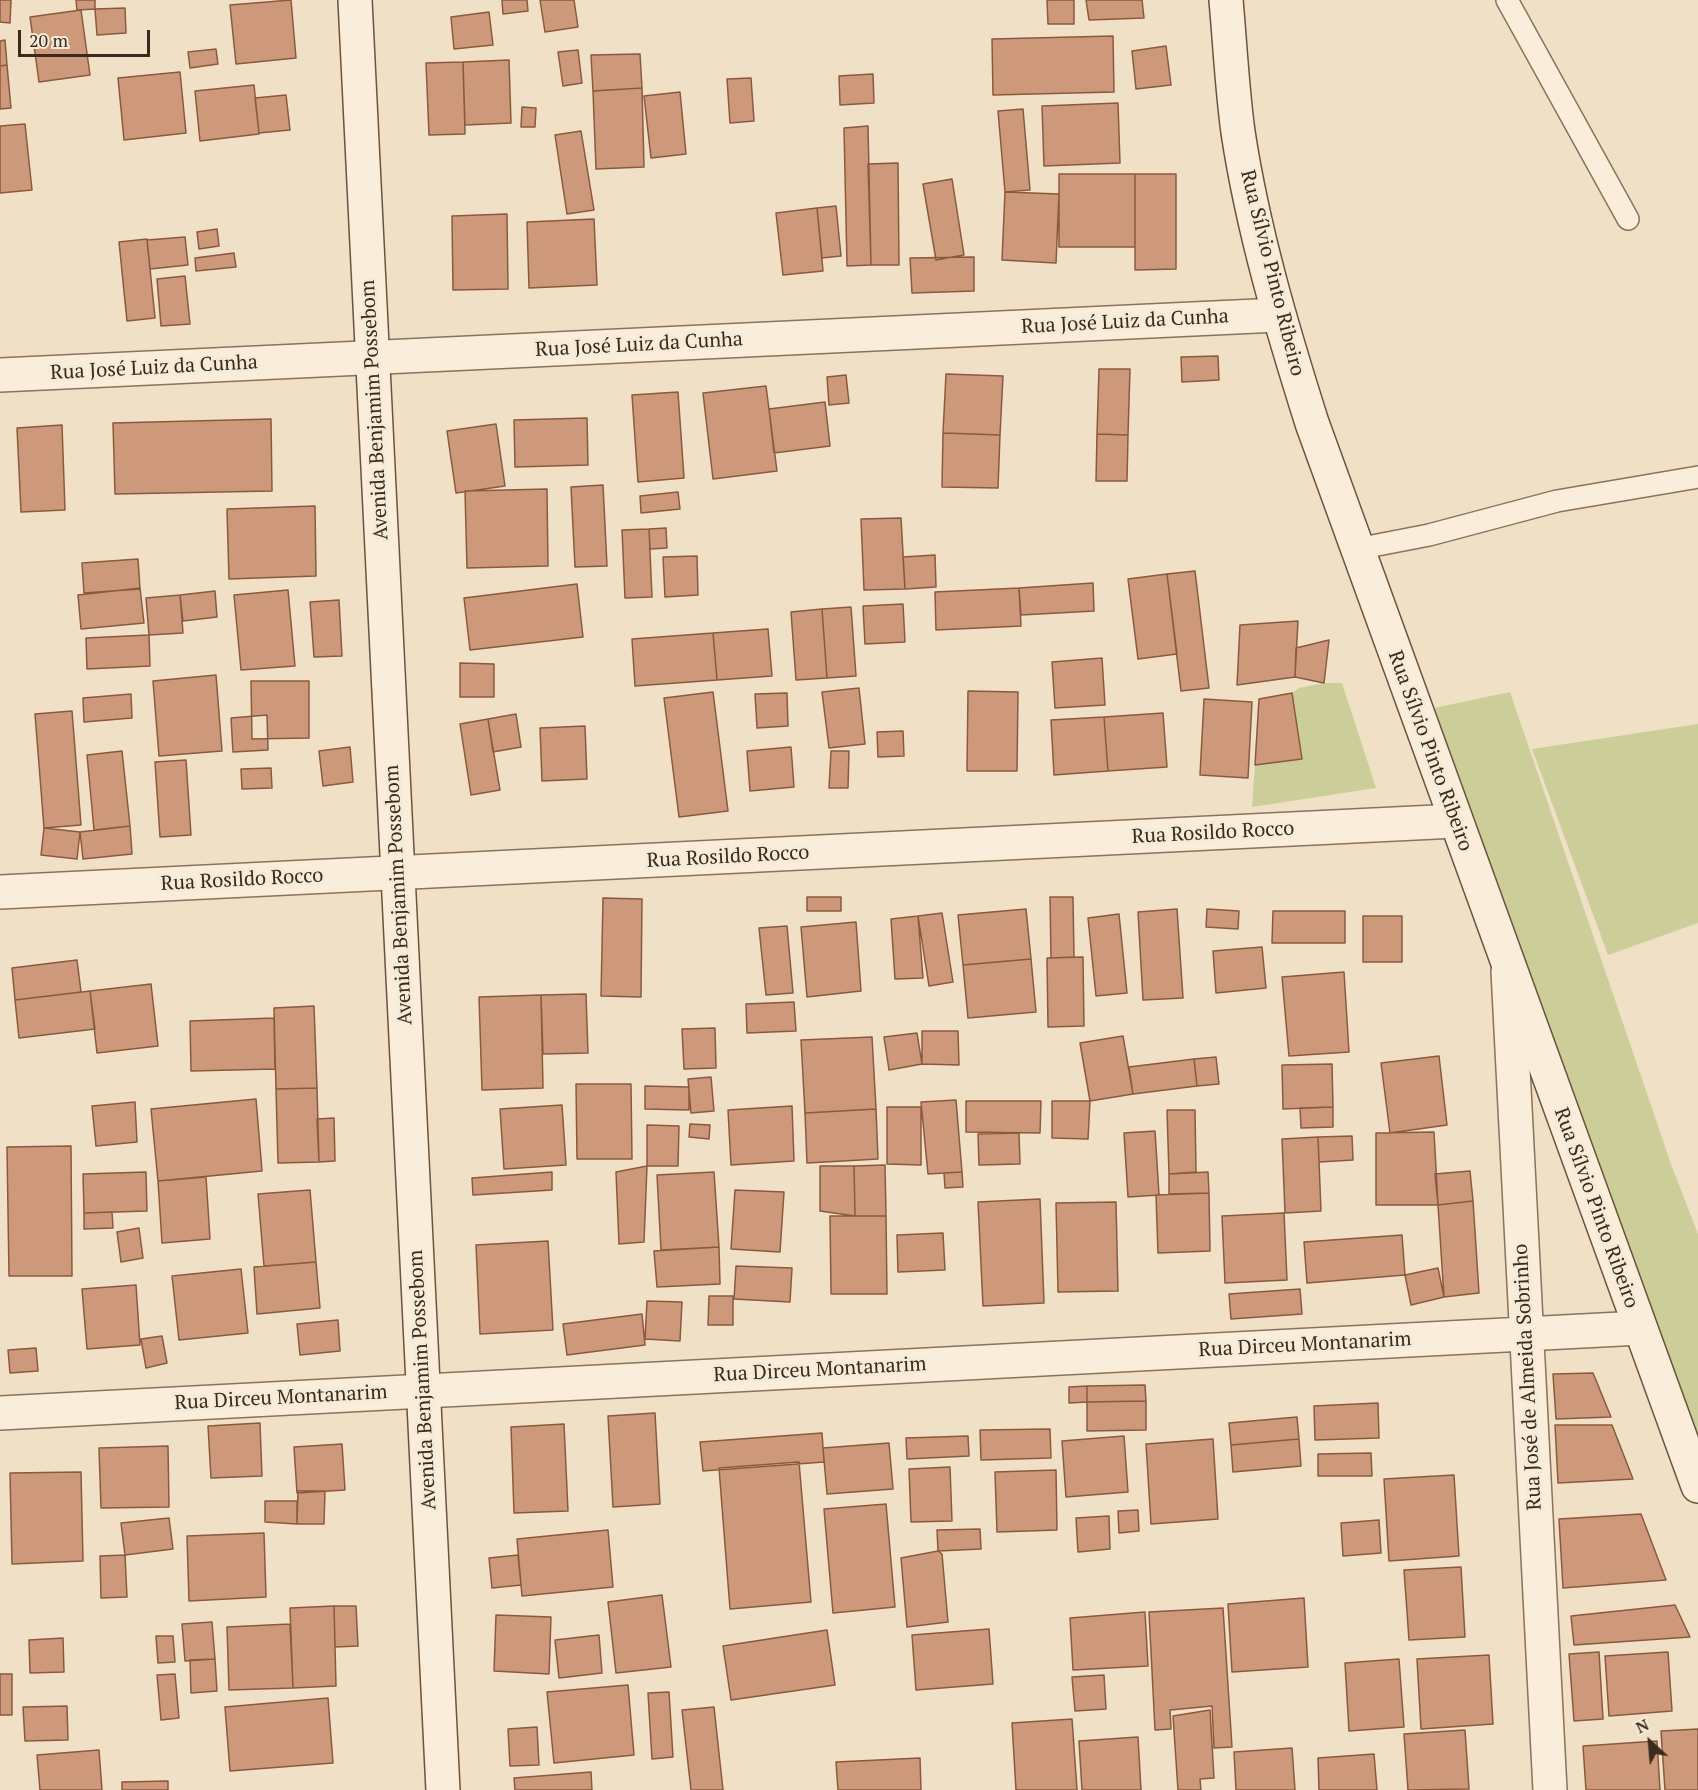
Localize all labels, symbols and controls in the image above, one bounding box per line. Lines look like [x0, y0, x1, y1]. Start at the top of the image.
scale bar [21, 18, 153, 56]
text: 20 m [29, 28, 68, 52]
street label: Rua Sílvio Pinto Ribeiro [1235, 167, 1309, 379]
street label: Avenida Benjamim Possebom [356, 279, 394, 541]
street label: Rua José Luiz da Cunha [1021, 305, 1229, 339]
street label: Rua José Luiz da Cunha [535, 328, 743, 362]
street label: Rua José Luiz da Cunha [50, 351, 258, 385]
street label: Rua Sílvio Pinto Ribeiro [1383, 647, 1477, 855]
street label: Avenida Benjamim Possebom [380, 764, 418, 1026]
street label: Rua Rosildo Rocco [1131, 817, 1295, 849]
street label: Rua Rosildo Rocco [646, 841, 810, 873]
street label: Rua Rosildo Rocco [160, 864, 324, 896]
street label: Rua Sílvio Pinto Ribeiro [1549, 1104, 1643, 1312]
street label: Rua José de Almeida Sobrinho [1509, 1243, 1547, 1511]
street label: Avenida Benjamim Possebom [404, 1249, 442, 1511]
street label: Rua Dirceu Montanarim [1198, 1327, 1412, 1363]
street label: Rua Dirceu Montanarim [713, 1352, 927, 1388]
street label: Rua Dirceu Montanarim [174, 1380, 388, 1416]
north arrow [1620, 1712, 1680, 1772]
text: N [1632, 1713, 1652, 1738]

